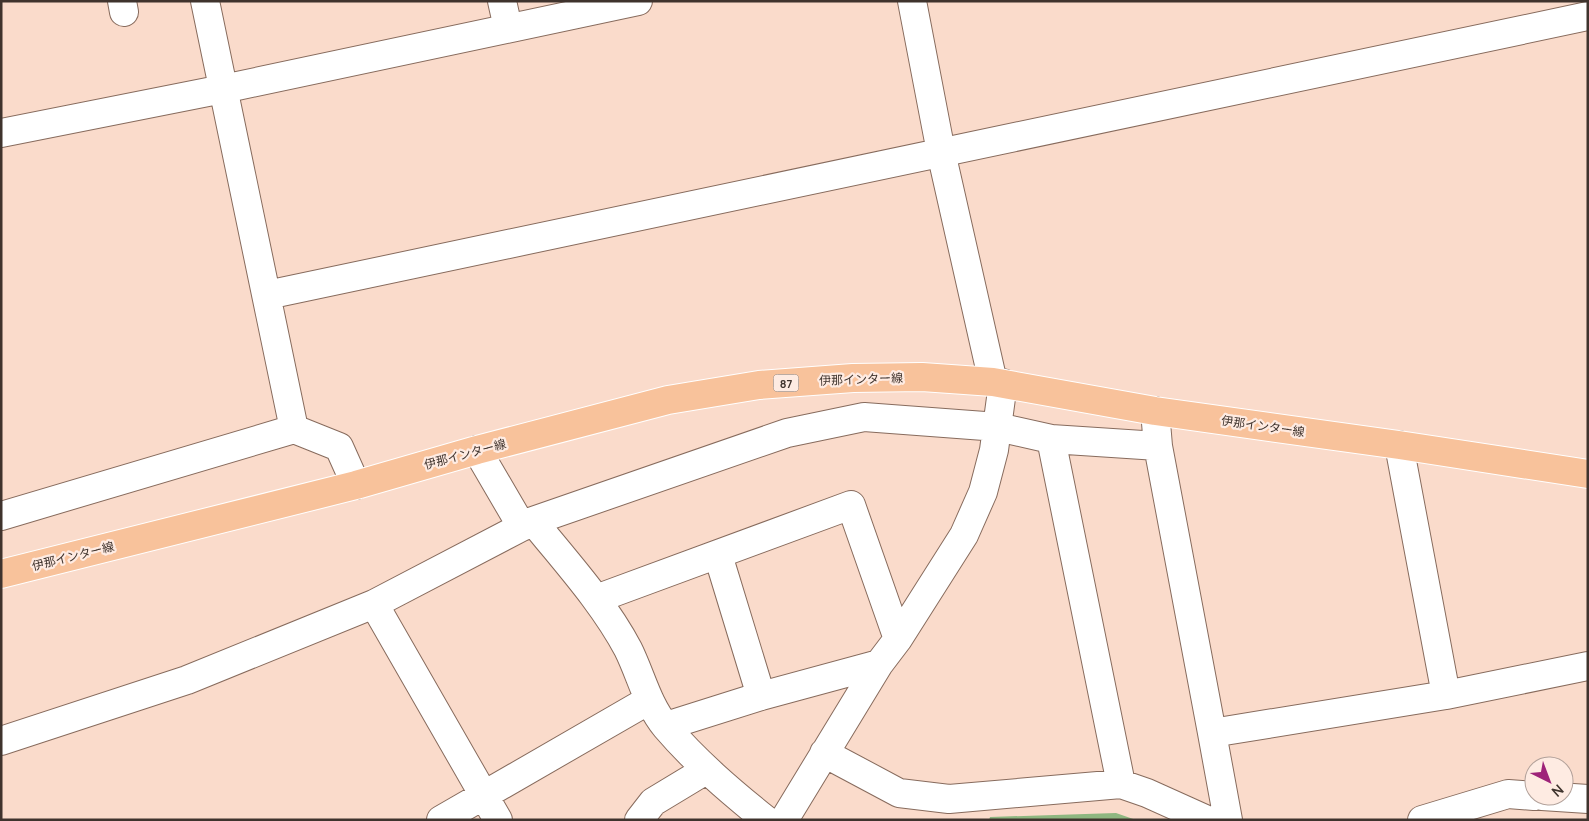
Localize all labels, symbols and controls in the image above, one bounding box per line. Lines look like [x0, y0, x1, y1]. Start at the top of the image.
street label: 伊那インター線 [819, 369, 903, 389]
road number: 87 [774, 374, 798, 392]
street label: 伊那インター線 [1220, 412, 1306, 440]
street label: 伊那インター線 [422, 435, 508, 473]
street label: 伊那インター線 [30, 538, 116, 574]
north arrow [1524, 756, 1574, 806]
text: N [1548, 781, 1568, 801]

